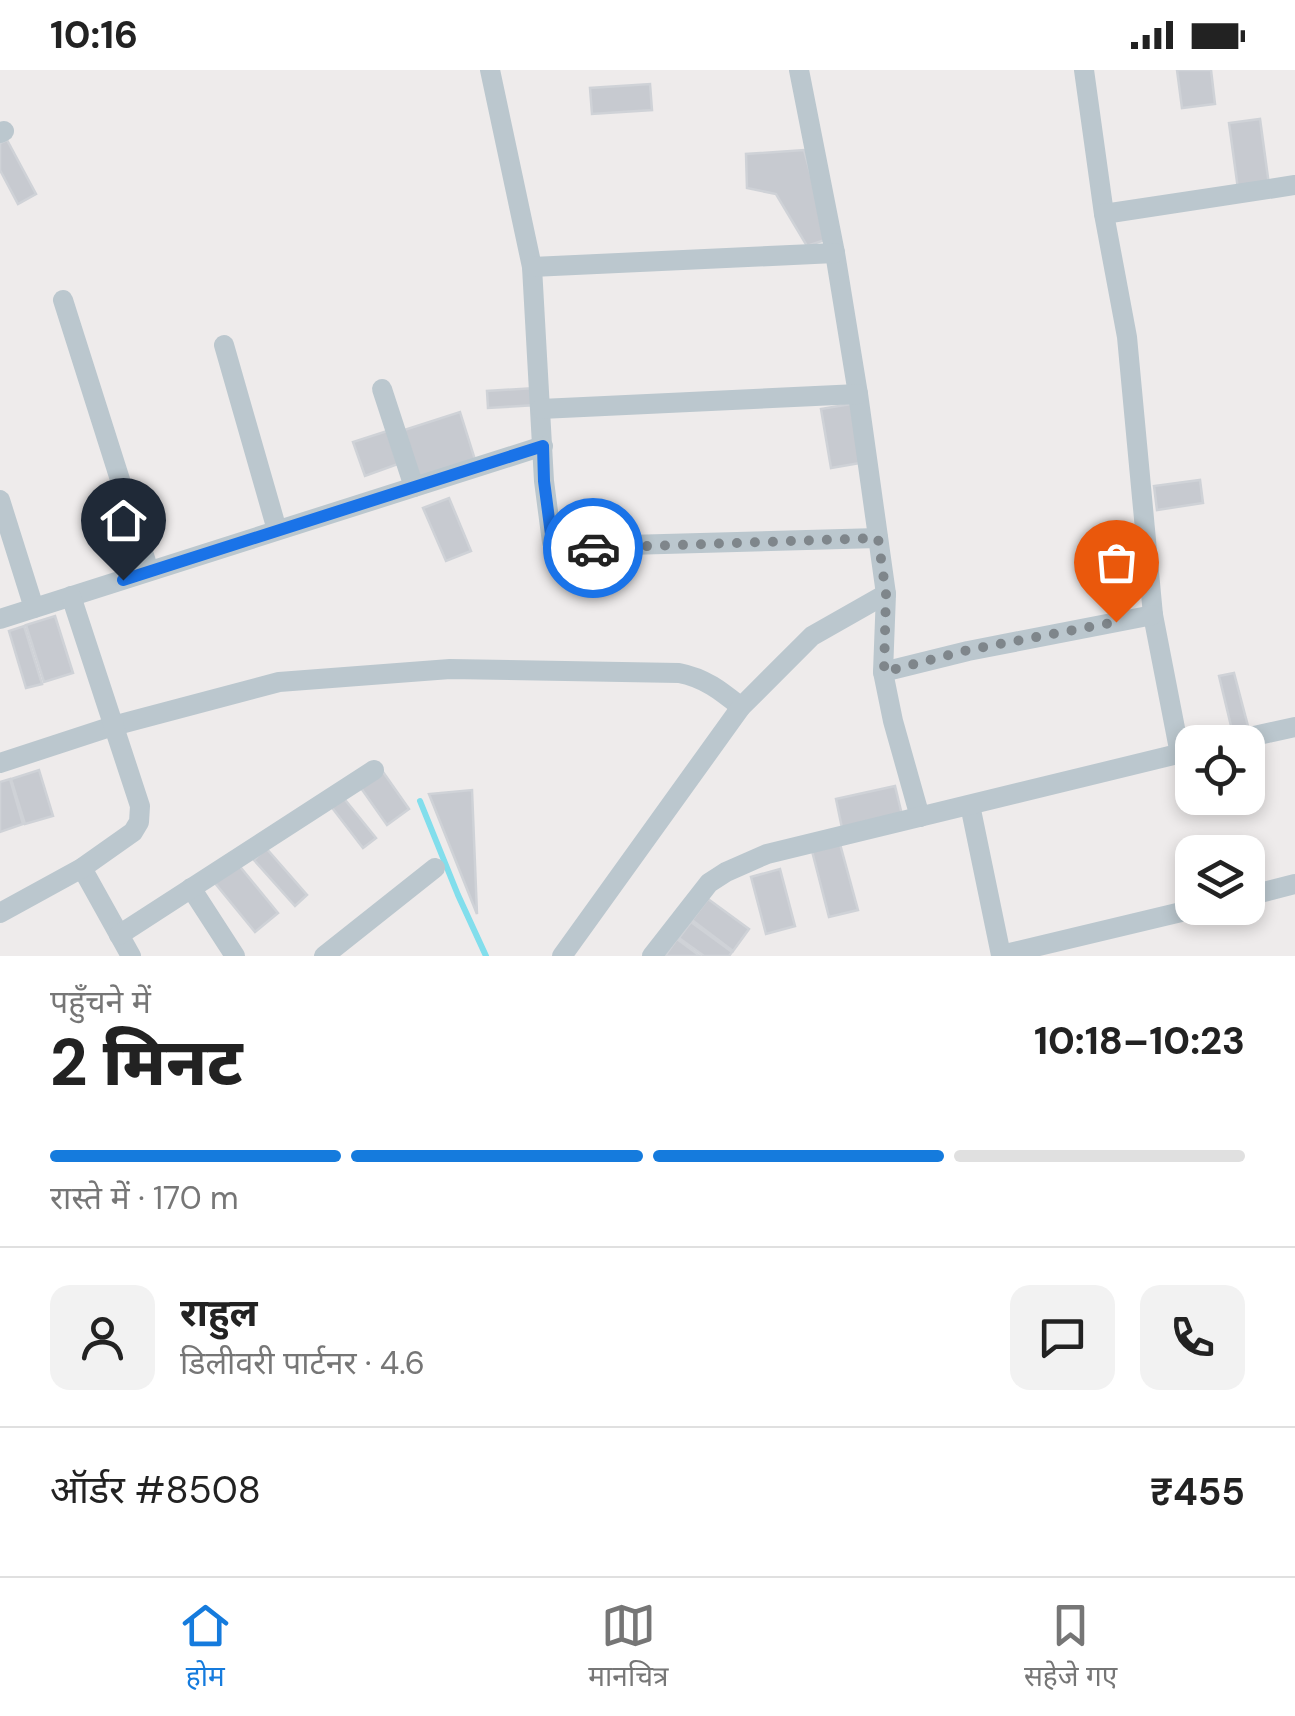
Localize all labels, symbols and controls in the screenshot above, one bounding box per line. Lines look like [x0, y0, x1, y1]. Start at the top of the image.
text: 10:16 [50, 10, 138, 60]
pin [81, 478, 166, 581]
icon: home [96, 493, 151, 548]
courier [543, 498, 643, 598]
pin [1074, 520, 1159, 623]
icon: car [566, 521, 621, 576]
icon: bag [1089, 535, 1144, 590]
map controls [1175, 725, 1265, 925]
button: locate [1175, 725, 1265, 815]
button: layers [1175, 835, 1265, 925]
text: पहुँचने में [50, 981, 151, 1023]
text: 10:18–10:23 [1034, 1016, 1245, 1066]
text: 2 मिनट [50, 1021, 243, 1105]
text: रास्ते में · 170 m [50, 1177, 239, 1219]
button: person [50, 1285, 155, 1390]
button: chat [1010, 1285, 1115, 1390]
button: phone [1140, 1285, 1245, 1390]
text: राहुल [180, 1288, 257, 1338]
text: डिलीवरी पार्टनर · 4.6 [180, 1342, 425, 1384]
text: ऑर्डर #8508 [50, 1465, 261, 1515]
text: ₹455 [1150, 1467, 1245, 1517]
tab: होम [178, 1598, 233, 1697]
tab: मानचित्र [588, 1598, 668, 1697]
tab: सहेजे गए [1024, 1598, 1117, 1697]

